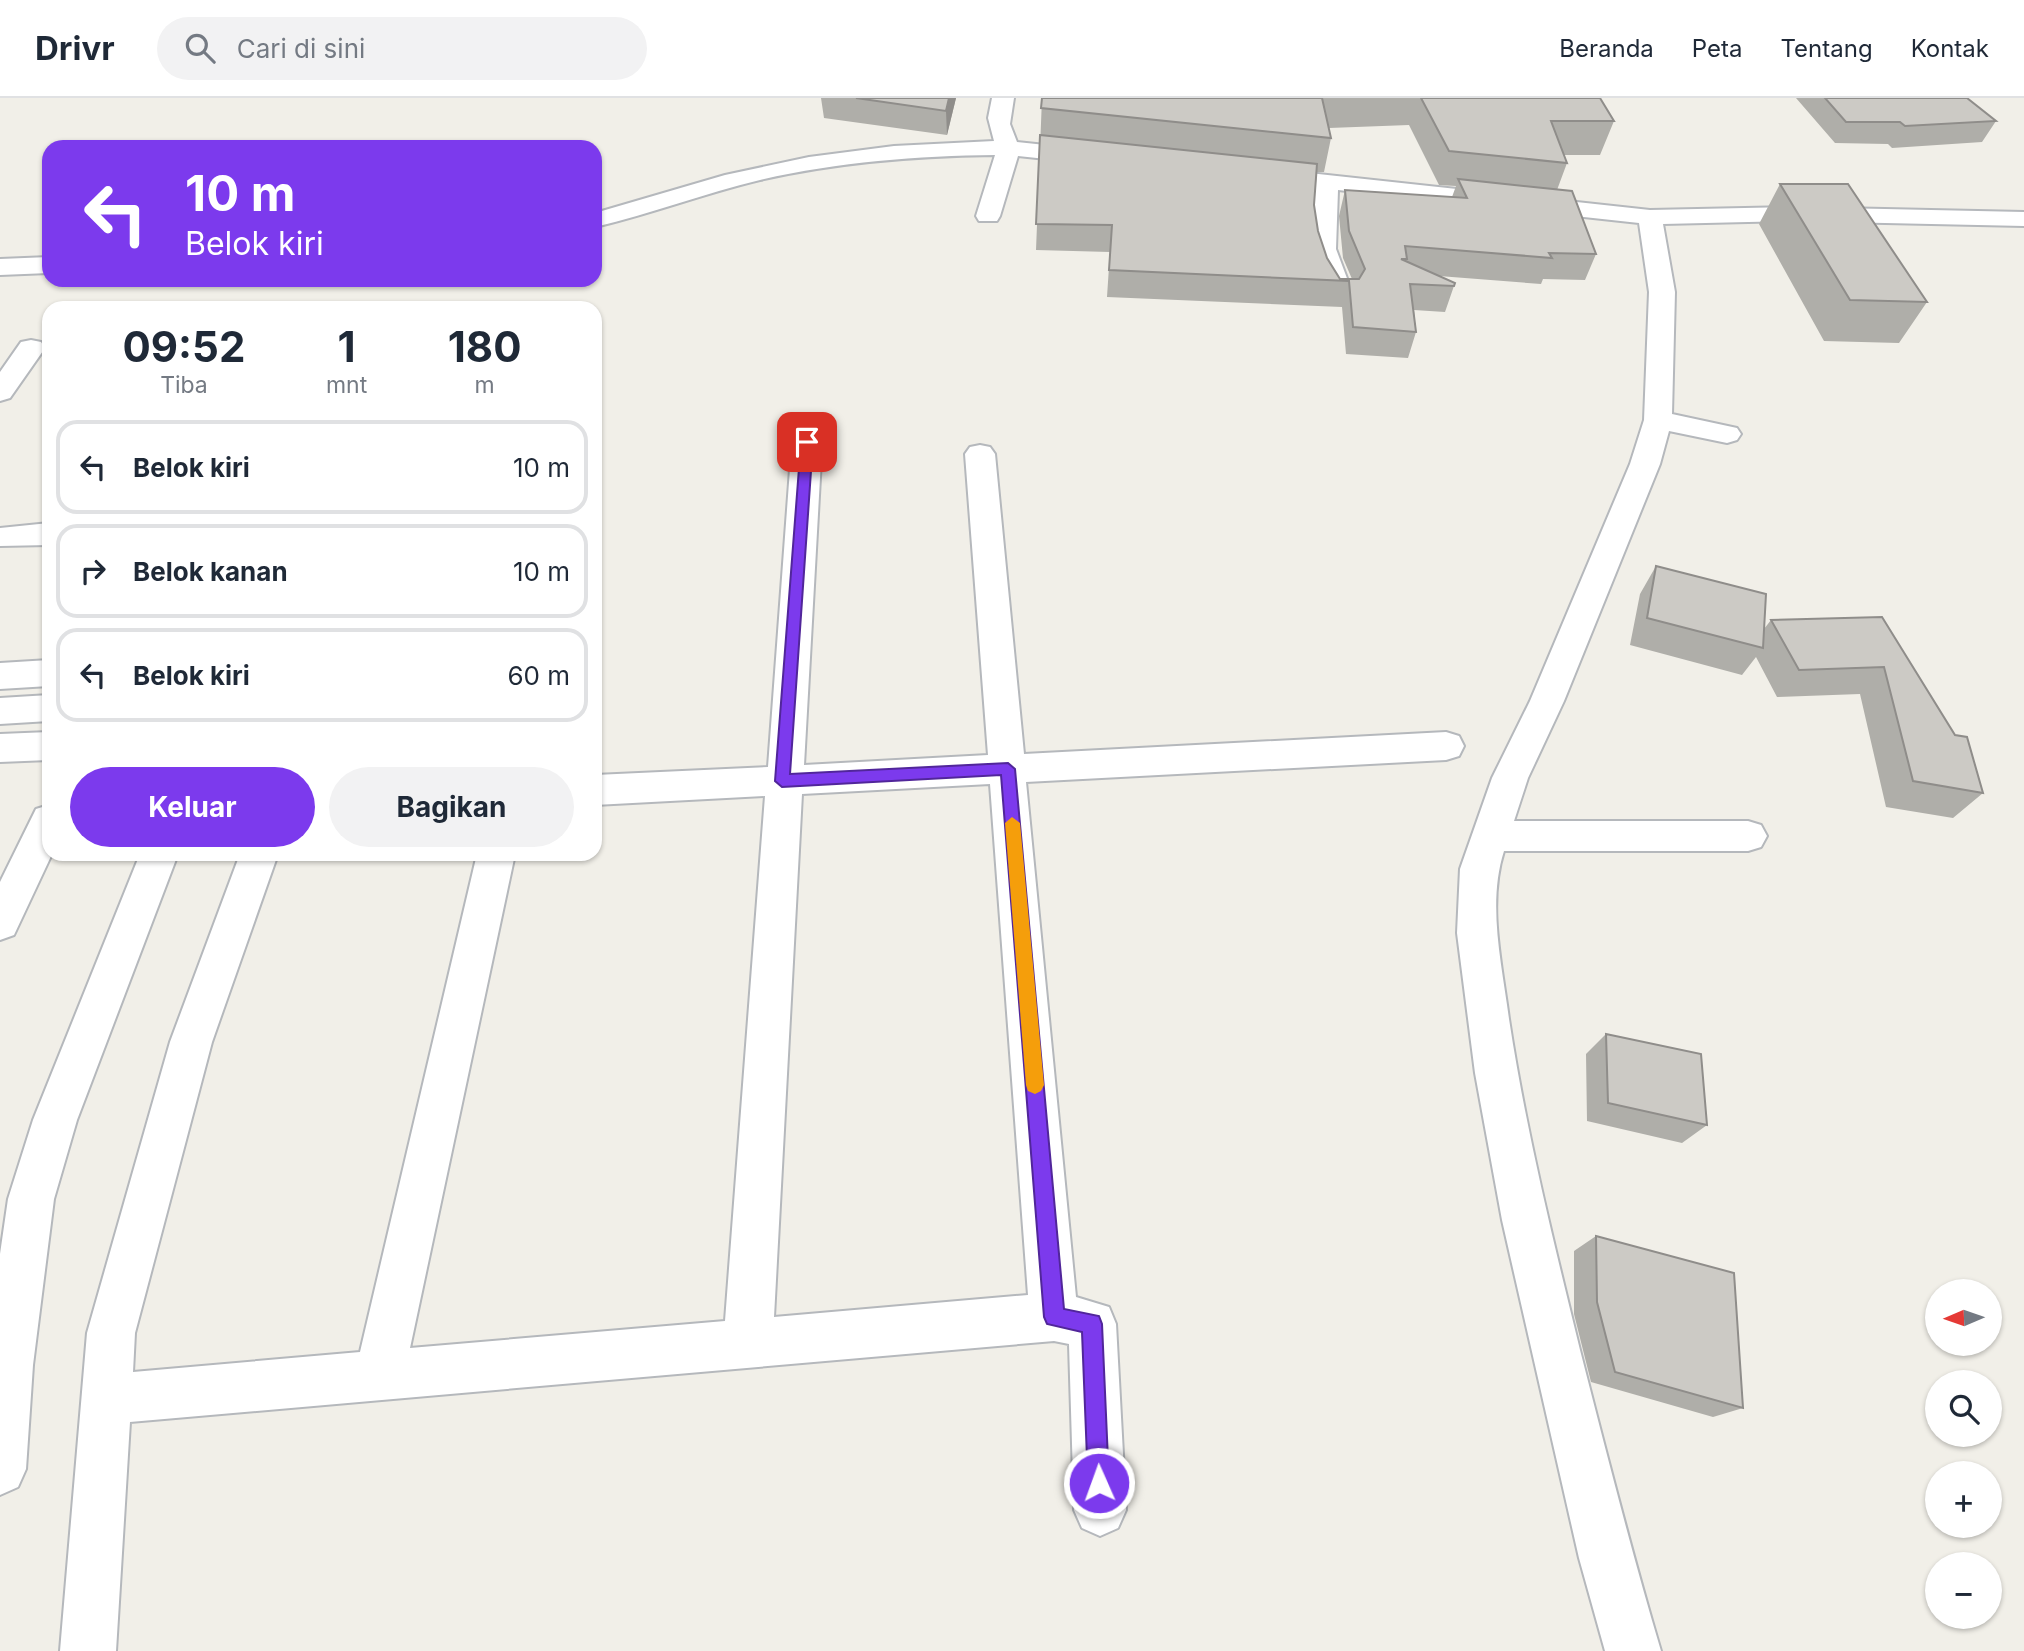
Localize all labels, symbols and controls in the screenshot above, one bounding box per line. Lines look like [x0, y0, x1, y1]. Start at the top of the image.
search box [157, 17, 647, 80]
text: Drivr [35, 28, 115, 68]
icon: search [181, 29, 219, 67]
text: Cari di sini [237, 33, 365, 64]
text: Beranda [1559, 34, 1654, 63]
text: Peta [1692, 34, 1742, 63]
text: Tentang [1780, 34, 1873, 63]
text: Kontak [1911, 34, 1989, 63]
text: 10 m [185, 164, 296, 223]
icon: left [70, 168, 161, 259]
text: Belok kiri [185, 224, 324, 263]
text: 09:52 [123, 321, 245, 372]
text: 1 [338, 321, 356, 372]
text: 180 [448, 321, 521, 372]
text: Tiba [160, 371, 208, 399]
text: mnt [326, 371, 367, 399]
text: m [475, 371, 495, 399]
pin [777, 412, 837, 472]
icon: arrive [788, 423, 826, 461]
icon: left [74, 448, 112, 486]
text: Belok kiri [133, 452, 250, 483]
text: 10 m [513, 452, 570, 483]
icon: right [74, 552, 112, 590]
text: Belok kanan [133, 556, 288, 587]
text: 10 m [513, 556, 570, 587]
icon: left [74, 656, 112, 694]
text: Belok kiri [133, 660, 250, 691]
text: 60 m [507, 660, 570, 691]
button: Keluar [70, 767, 315, 847]
button: Bagikan [329, 767, 574, 847]
north arrow [1925, 1279, 2002, 1356]
map controls [1925, 1279, 2002, 1629]
button: search [1925, 1370, 2002, 1447]
position arrow [1062, 1446, 1136, 1520]
button: + [1925, 1461, 2002, 1538]
button: − [1925, 1552, 2002, 1629]

